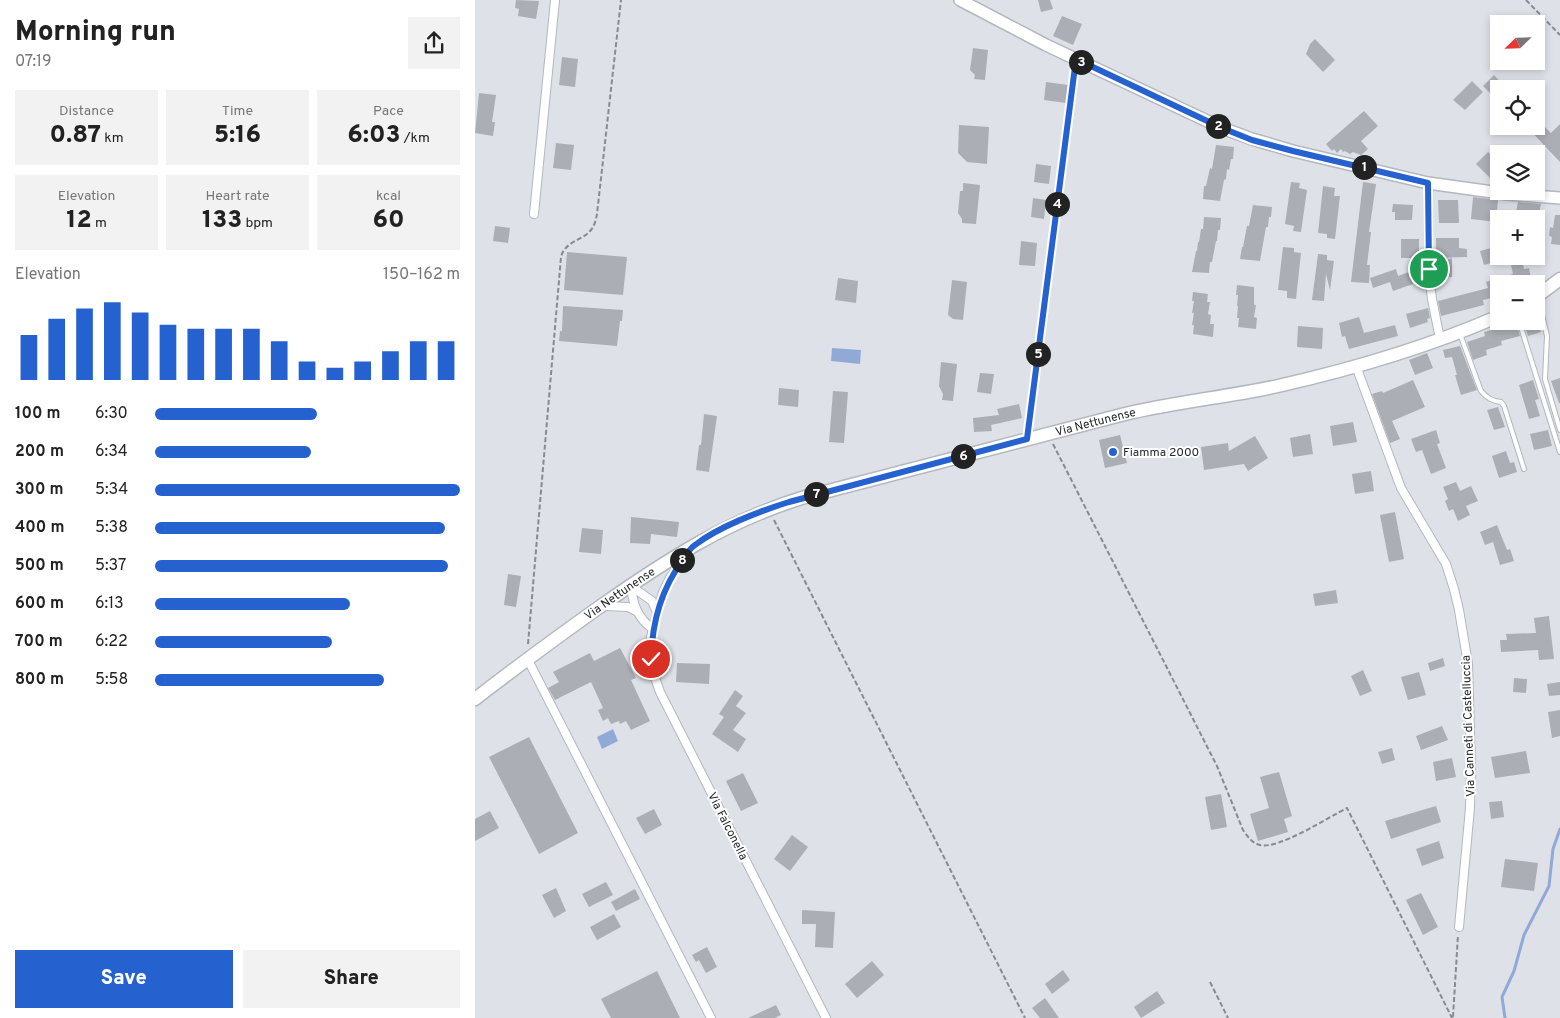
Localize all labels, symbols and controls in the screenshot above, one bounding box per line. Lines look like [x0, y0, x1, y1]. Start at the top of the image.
text: Morning run [15, 15, 176, 51]
north arrow [1490, 15, 1545, 70]
map controls [1490, 15, 1545, 330]
button: share [408, 17, 460, 69]
pin: 3 [1069, 50, 1093, 74]
text: 07:19 [15, 52, 52, 72]
text: 3 [1077, 54, 1086, 71]
button: locate [1490, 80, 1545, 135]
text: Distance [59, 103, 114, 120]
text: Time [222, 103, 253, 120]
text: Pace [373, 103, 404, 120]
pin: 2 [1205, 114, 1231, 138]
text: 2 [1214, 118, 1223, 135]
text: 0.87 [49, 120, 101, 152]
text: 5:16 [214, 120, 261, 152]
text: 6:03 [347, 120, 400, 152]
text: km [101, 130, 124, 147]
text: /km [400, 130, 430, 147]
button: layers [1490, 145, 1545, 200]
pin: 1 [1351, 154, 1377, 180]
text: 1 [1362, 159, 1367, 176]
text: Elevation [58, 188, 115, 205]
text: Heart rate [205, 188, 270, 205]
text: kcal [376, 188, 401, 205]
pin: 4 [1045, 192, 1069, 216]
text: 4 [1053, 196, 1062, 213]
text: 12 [66, 205, 92, 237]
text: 133 [202, 205, 242, 237]
text: 60 [372, 205, 405, 237]
button: + [1490, 210, 1545, 265]
text: m [92, 215, 107, 232]
text: bpm [242, 215, 273, 232]
pin [1408, 248, 1450, 290]
icon: arrive [1415, 255, 1443, 283]
text: Elevation [15, 265, 81, 285]
text: 150–162 m [383, 265, 460, 285]
button: − [1490, 275, 1545, 330]
pin: 5 [1025, 342, 1051, 366]
text: 5 [1034, 346, 1043, 363]
text: 100 m [15, 404, 61, 424]
text: 6:30 [95, 404, 128, 424]
street label: Via Nettunense [1054, 405, 1137, 441]
text: 200 m [15, 442, 64, 462]
text: 6:34 [95, 442, 128, 462]
pin: 6 [951, 444, 975, 468]
place label: Fiamma 2000 [1123, 445, 1199, 461]
marker: Fiamma 2000 [1107, 446, 1119, 458]
text: 6 [959, 448, 968, 465]
text: 300 m [15, 480, 63, 500]
text: 5:34 [95, 480, 128, 500]
pin: 7 [803, 482, 829, 506]
text: 7 [813, 486, 820, 503]
text: 400 m [15, 518, 64, 538]
text: 5:38 [95, 518, 128, 538]
pin: 8 [669, 548, 695, 572]
text: 8 [678, 552, 687, 569]
text: 500 m [15, 556, 64, 576]
text: 5:37 [95, 556, 126, 576]
street label: Via Nettunense [581, 564, 659, 624]
text: 600 m [15, 594, 64, 614]
text: 6:13 [95, 594, 124, 614]
text: 700 m [15, 632, 63, 652]
text: 6:22 [95, 632, 128, 652]
pin [630, 638, 672, 680]
icon: check [637, 645, 665, 673]
street label: Via Canneti di Castelluccia [1459, 655, 1479, 797]
text: 800 m [15, 670, 64, 690]
text: 5:58 [95, 670, 128, 690]
street label: Via Falconella [703, 790, 751, 863]
button: Save [15, 950, 233, 1008]
button: Share [243, 950, 460, 1008]

